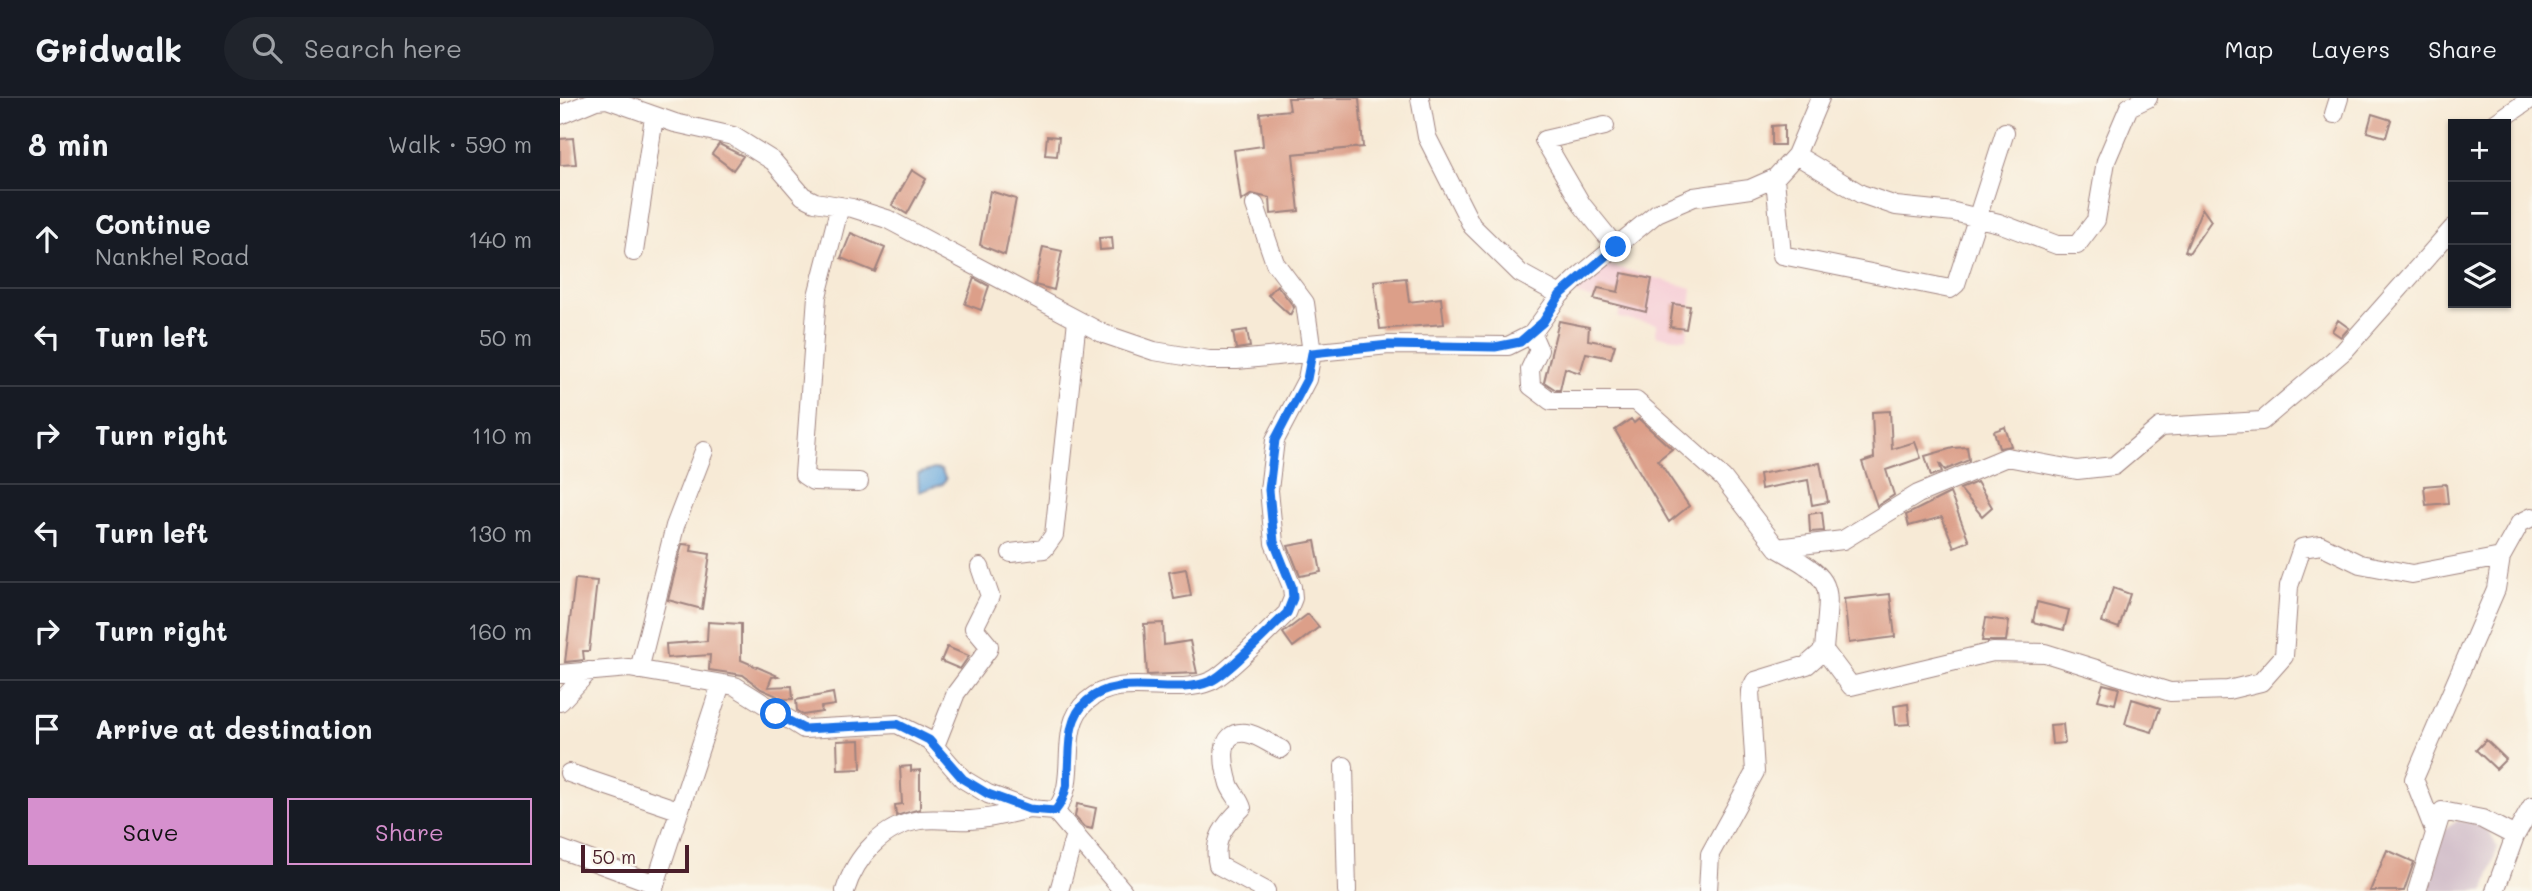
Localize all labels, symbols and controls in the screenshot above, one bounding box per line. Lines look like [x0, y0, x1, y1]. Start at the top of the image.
search box [224, 17, 714, 80]
text: Gridwalk [35, 27, 182, 70]
icon: search [248, 29, 286, 67]
text: Search here [304, 31, 462, 65]
text: Map [2225, 33, 2273, 64]
text: Layers [2311, 33, 2390, 64]
text: Share [2428, 33, 2497, 64]
map controls [2448, 119, 2511, 308]
button: + [2448, 119, 2511, 182]
text: 8 min [28, 124, 109, 164]
text: Walk · 590 m [388, 129, 532, 159]
button: − [2448, 182, 2511, 245]
text: Continue [95, 207, 211, 241]
icon: ahead [28, 220, 66, 258]
text: 140 m [468, 224, 532, 254]
route end [1600, 231, 1631, 262]
text: Nankhel Road [95, 241, 249, 271]
button: layers [2448, 245, 2511, 308]
icon: left [28, 318, 66, 356]
text: Turn left [95, 320, 208, 354]
text: 50 m [479, 322, 532, 352]
icon: right [28, 416, 66, 454]
text: Turn right [95, 418, 228, 452]
text: 110 m [472, 420, 532, 450]
icon: left [28, 514, 66, 552]
text: Turn left [95, 516, 208, 550]
text: 130 m [468, 518, 532, 548]
icon: right [28, 612, 66, 650]
text: Turn right [95, 614, 228, 648]
text: 160 m [468, 616, 532, 646]
route start [760, 698, 791, 729]
icon: arrive [28, 710, 66, 748]
text: Arrive at destination [95, 712, 372, 746]
button: Save [28, 798, 273, 865]
button: Share [287, 798, 532, 865]
scale bar [581, 842, 690, 874]
text: 50 m [592, 844, 636, 869]

